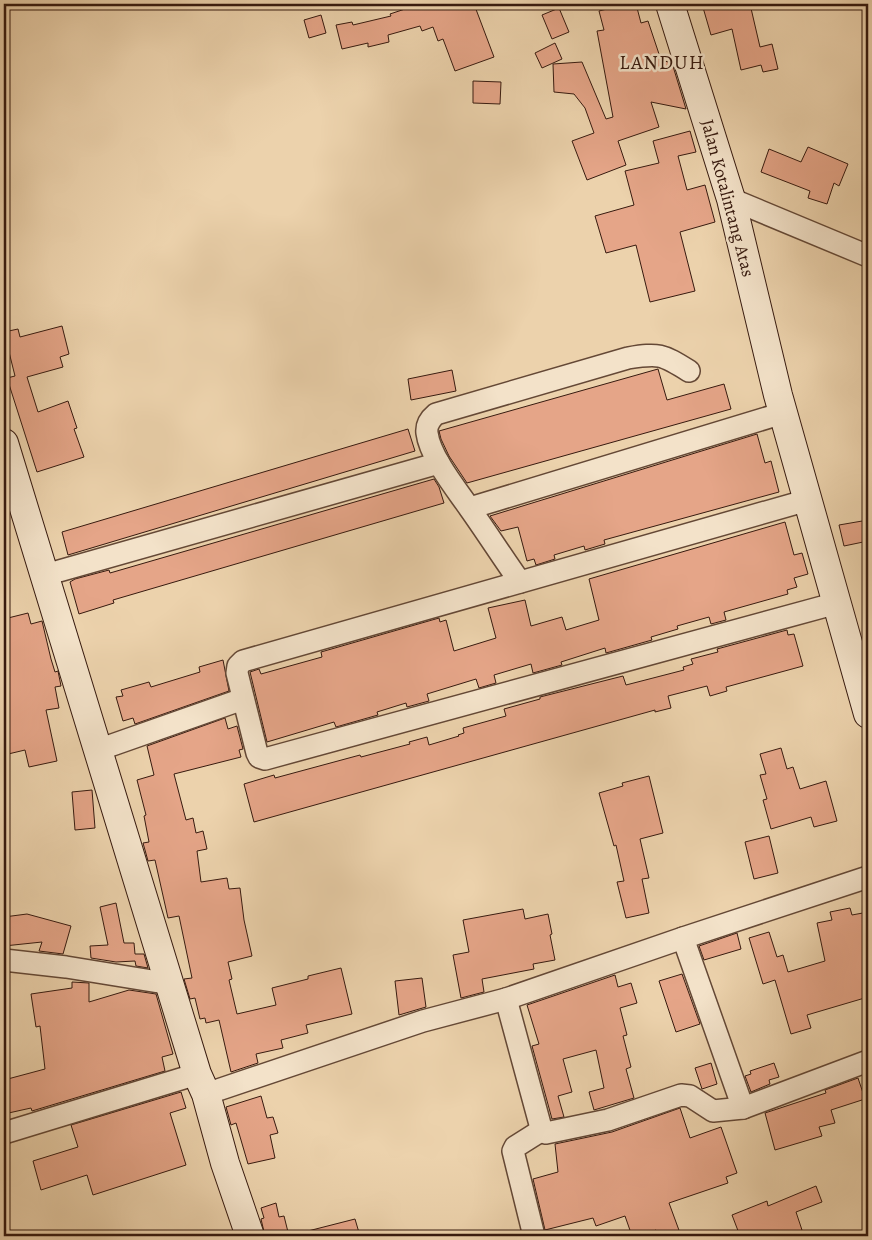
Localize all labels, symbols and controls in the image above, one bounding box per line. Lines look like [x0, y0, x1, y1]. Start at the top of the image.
district label: LANDUH [619, 49, 705, 76]
street label: Jalan Kotalintang Atas [695, 117, 761, 279]

